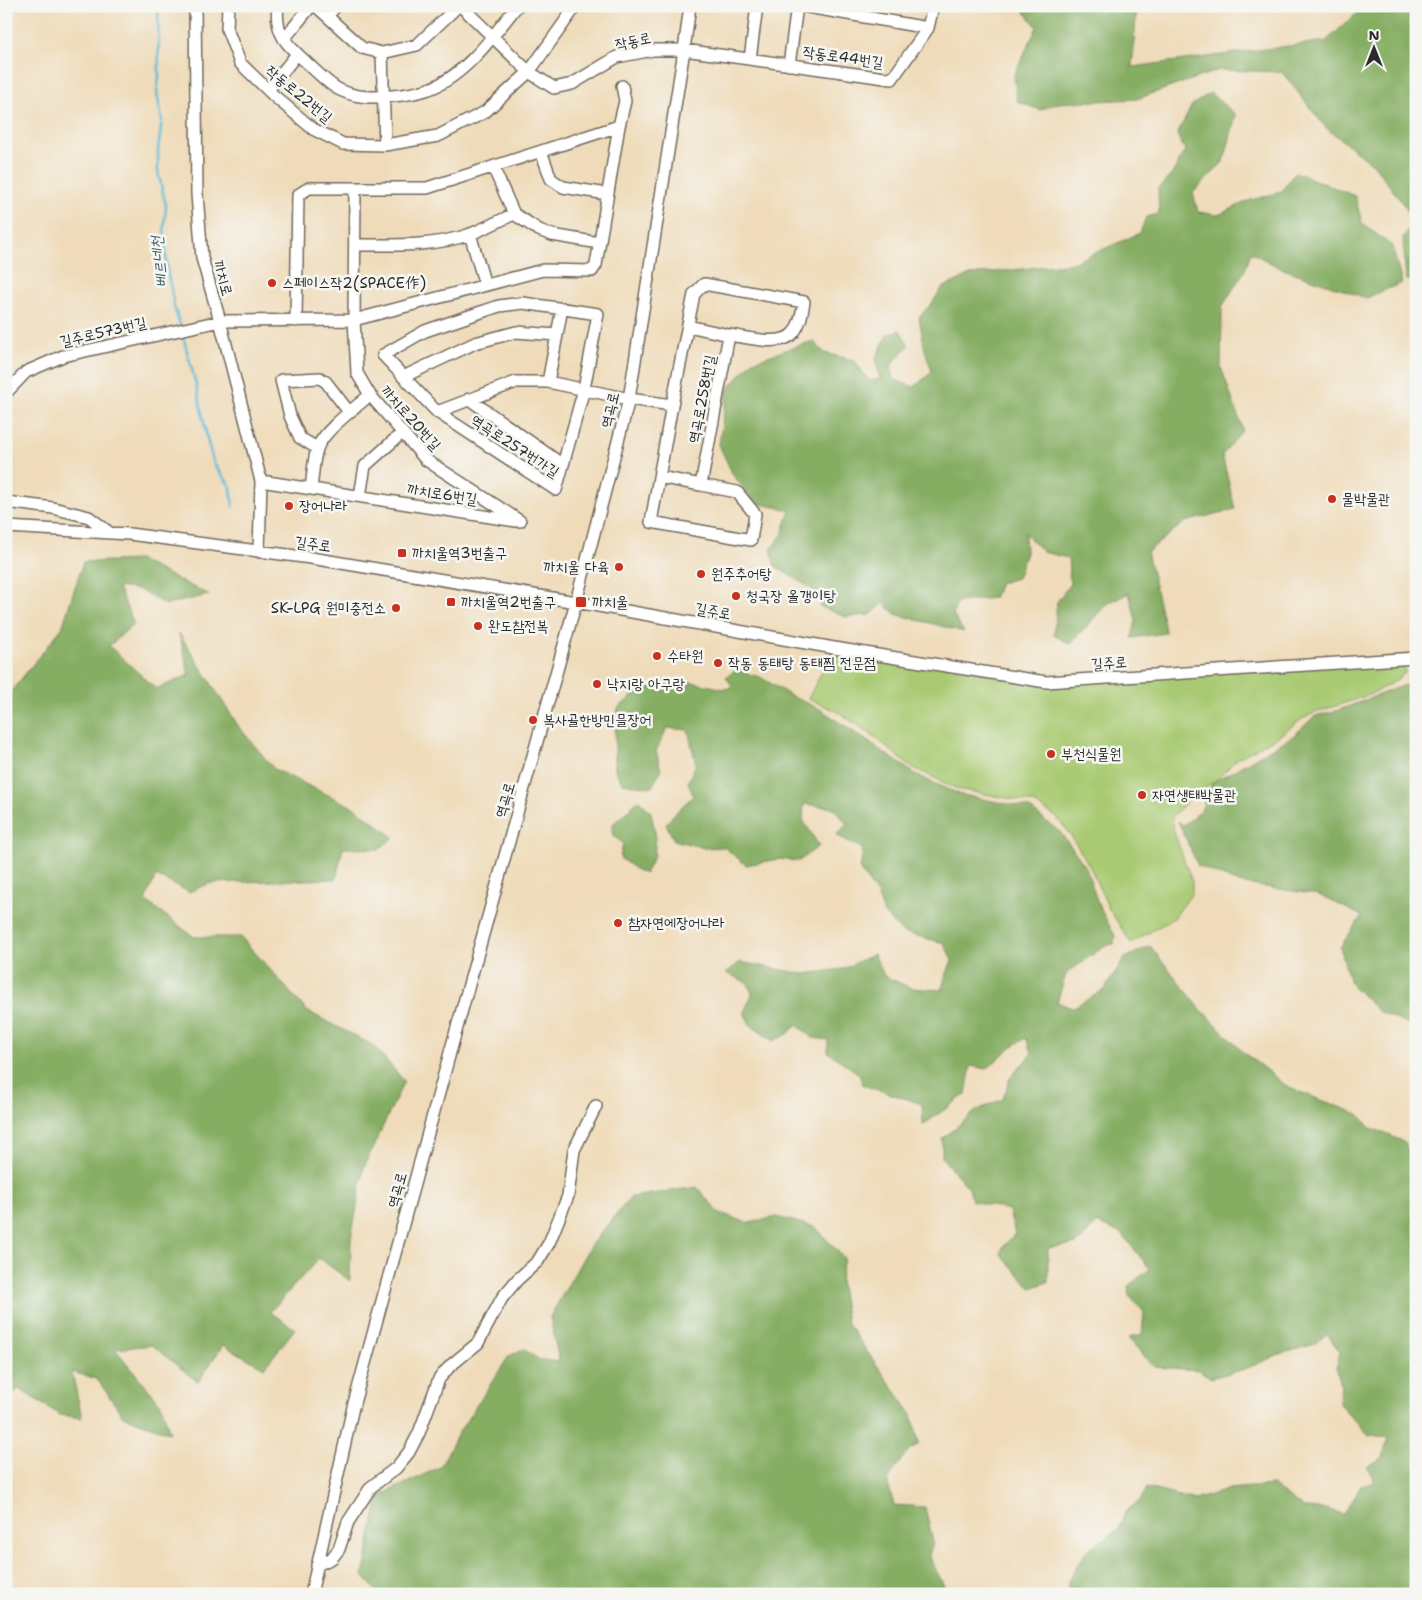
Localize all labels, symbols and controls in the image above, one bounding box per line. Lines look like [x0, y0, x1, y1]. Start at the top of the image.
north arrow [1350, 22, 1400, 72]
text: N [1368, 26, 1380, 44]
street label: 작동로 [613, 27, 653, 55]
street label: 작동로44번길 [802, 41, 884, 73]
street label: 작동로22번길 [261, 61, 337, 127]
water label: 베르네천 [146, 233, 172, 289]
street label: 까치로 [208, 258, 238, 298]
place label: 스페이스작2(SPACE作) [282, 273, 426, 293]
marker: 스페이스작2(SPACE作) [266, 277, 278, 289]
street label: 길주로573번길 [58, 312, 148, 352]
street label: 역곡로258번길 [684, 353, 720, 445]
street label: 까치로20번길 [377, 381, 445, 455]
street label: 역곡로 [596, 390, 624, 430]
street label: 역곡로257번가길 [467, 410, 563, 482]
street label: 까치로6번길 [405, 479, 479, 509]
place label: 물박물관 [1342, 489, 1390, 509]
marker: 물박물관 [1326, 493, 1338, 505]
place label: 장어나라 [299, 496, 347, 516]
marker: 장어나라 [283, 500, 295, 512]
street label: 길주로 [294, 532, 332, 556]
place label: 까치울역3번출구 [412, 543, 507, 563]
marker: 까치울역3번출구 [396, 547, 408, 559]
place label: 까치울 다육 [544, 557, 609, 577]
marker: 까치울 다육 [613, 561, 625, 573]
place label: 원주추어탕 [711, 564, 772, 584]
marker: 원주추어탕 [695, 568, 707, 580]
place label: 청국장 올갱이탕 [746, 586, 837, 606]
marker: 청국장 올갱이탕 [730, 590, 742, 602]
place label: 까치울역2번출구 [461, 592, 556, 612]
place label: 까치울 [592, 592, 628, 612]
marker: 까치울 [574, 595, 588, 609]
marker: 까치울역2번출구 [445, 596, 457, 608]
place label: SK-LPG 원미충전소 [271, 598, 386, 618]
street label: 길주로 [693, 598, 733, 624]
marker: SK-LPG 원미충전소 [390, 602, 402, 614]
place label: 완도참전복 [488, 616, 548, 636]
marker: 완도참전복 [472, 620, 484, 632]
place label: 수타원 [667, 646, 703, 666]
marker: 수타원 [651, 650, 663, 662]
street label: 길주로 [1090, 652, 1128, 674]
place label: 작동 동태탕 동태찜 전문점 [728, 653, 876, 673]
marker: 작동 동태탕 동태찜 전문점 [712, 657, 724, 669]
place label: 낙지랑 아구랑 [607, 674, 685, 694]
marker: 낙지랑 아구랑 [591, 678, 603, 690]
place label: 복사골한방민믈장어 [543, 710, 652, 730]
marker: 복사골한방민믈장어 [527, 714, 539, 726]
place label: 부천식물원 [1061, 744, 1121, 764]
marker: 부천식물원 [1045, 748, 1057, 760]
street label: 역곡로 [490, 780, 520, 820]
place label: 자연생태박물관 [1152, 785, 1237, 805]
marker: 자연생태박물관 [1136, 789, 1148, 801]
place label: 참자연에장어나라 [628, 913, 725, 933]
marker: 참자연에장어나라 [612, 917, 624, 929]
street label: 역곡로 [383, 1170, 411, 1210]

